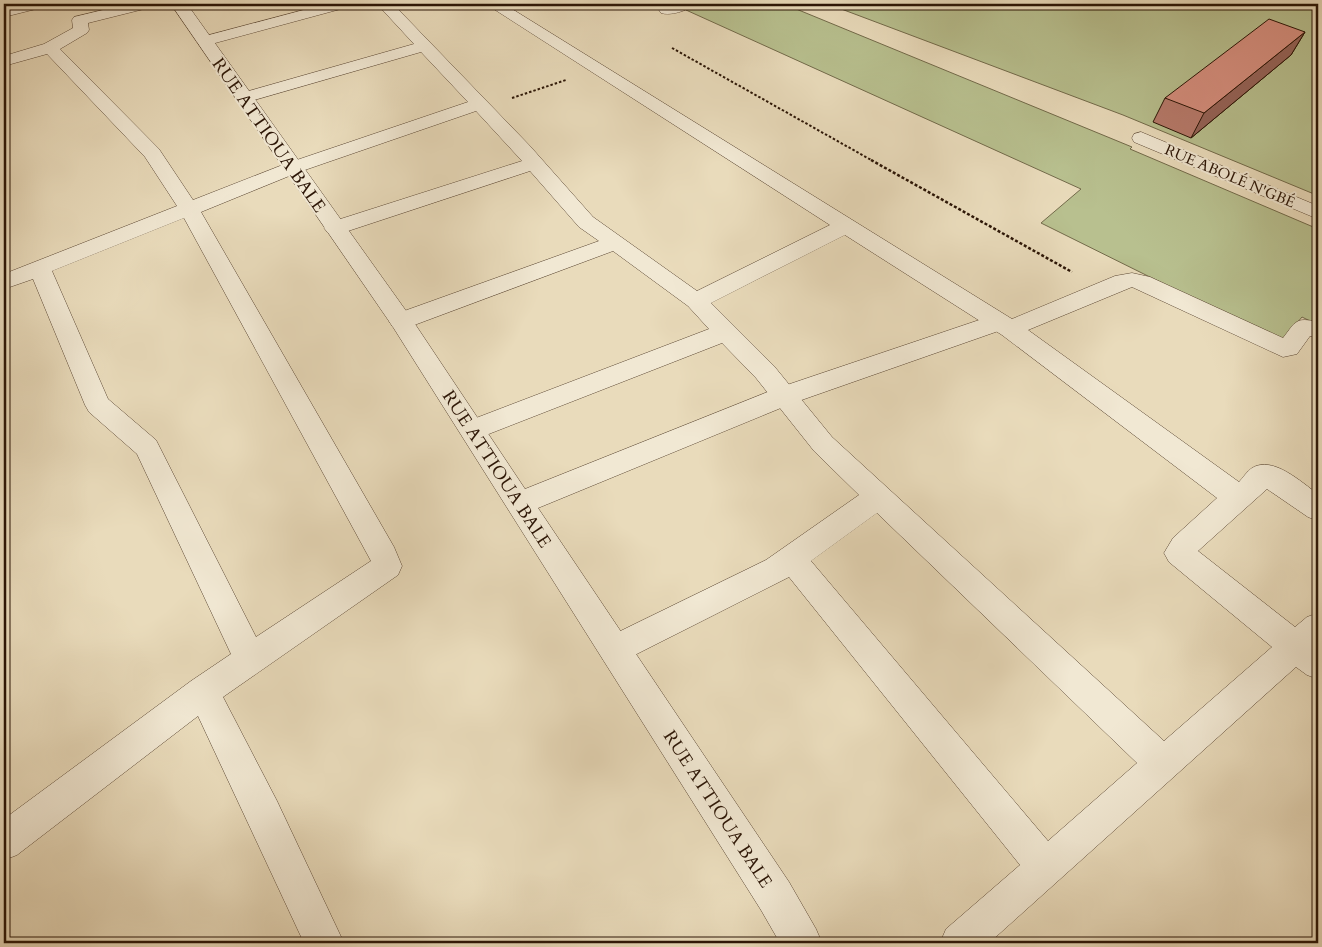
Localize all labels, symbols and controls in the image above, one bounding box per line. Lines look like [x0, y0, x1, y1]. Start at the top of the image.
street label: RUE ATTIOUA BALE [206, 53, 331, 218]
street label: RUE ABOLÉ N'GBÉ [1162, 140, 1298, 212]
street label: RUE ATTIOUA BALE [436, 386, 557, 553]
street label: RUE ATTIOUA BALE [657, 726, 778, 893]

